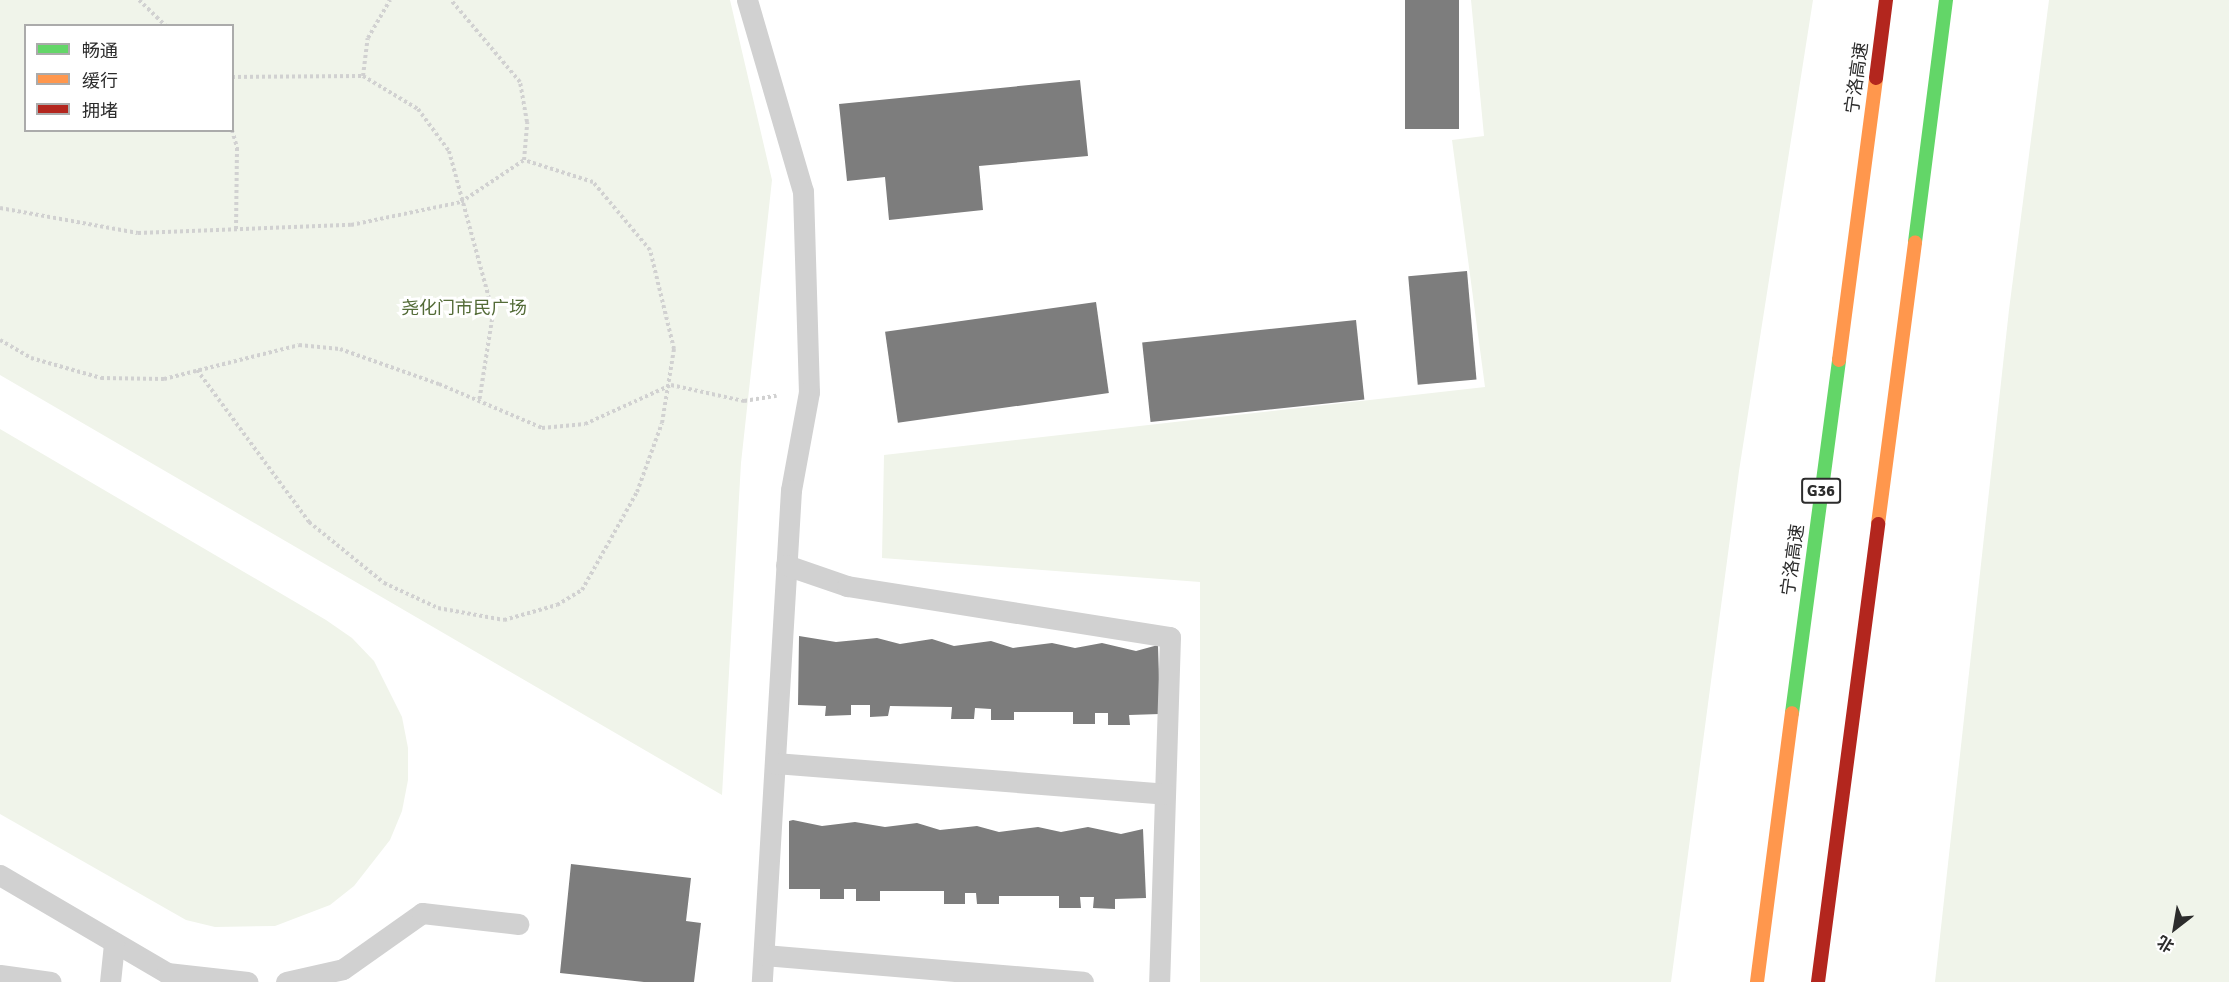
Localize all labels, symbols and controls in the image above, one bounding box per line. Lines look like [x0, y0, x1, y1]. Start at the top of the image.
legend [24, 24, 234, 132]
text: 畅通 [82, 40, 118, 62]
street label: 宁洛高速 [1841, 41, 1873, 115]
text: 缓行 [82, 70, 118, 92]
text: 拥堵 [82, 100, 118, 122]
park label: 尧化门市民广场 [401, 297, 527, 319]
road number: G36 [1800, 478, 1842, 504]
street label: 宁洛高速 [1777, 523, 1809, 597]
north arrow [2145, 898, 2205, 958]
text: 北 [2154, 931, 2178, 956]

